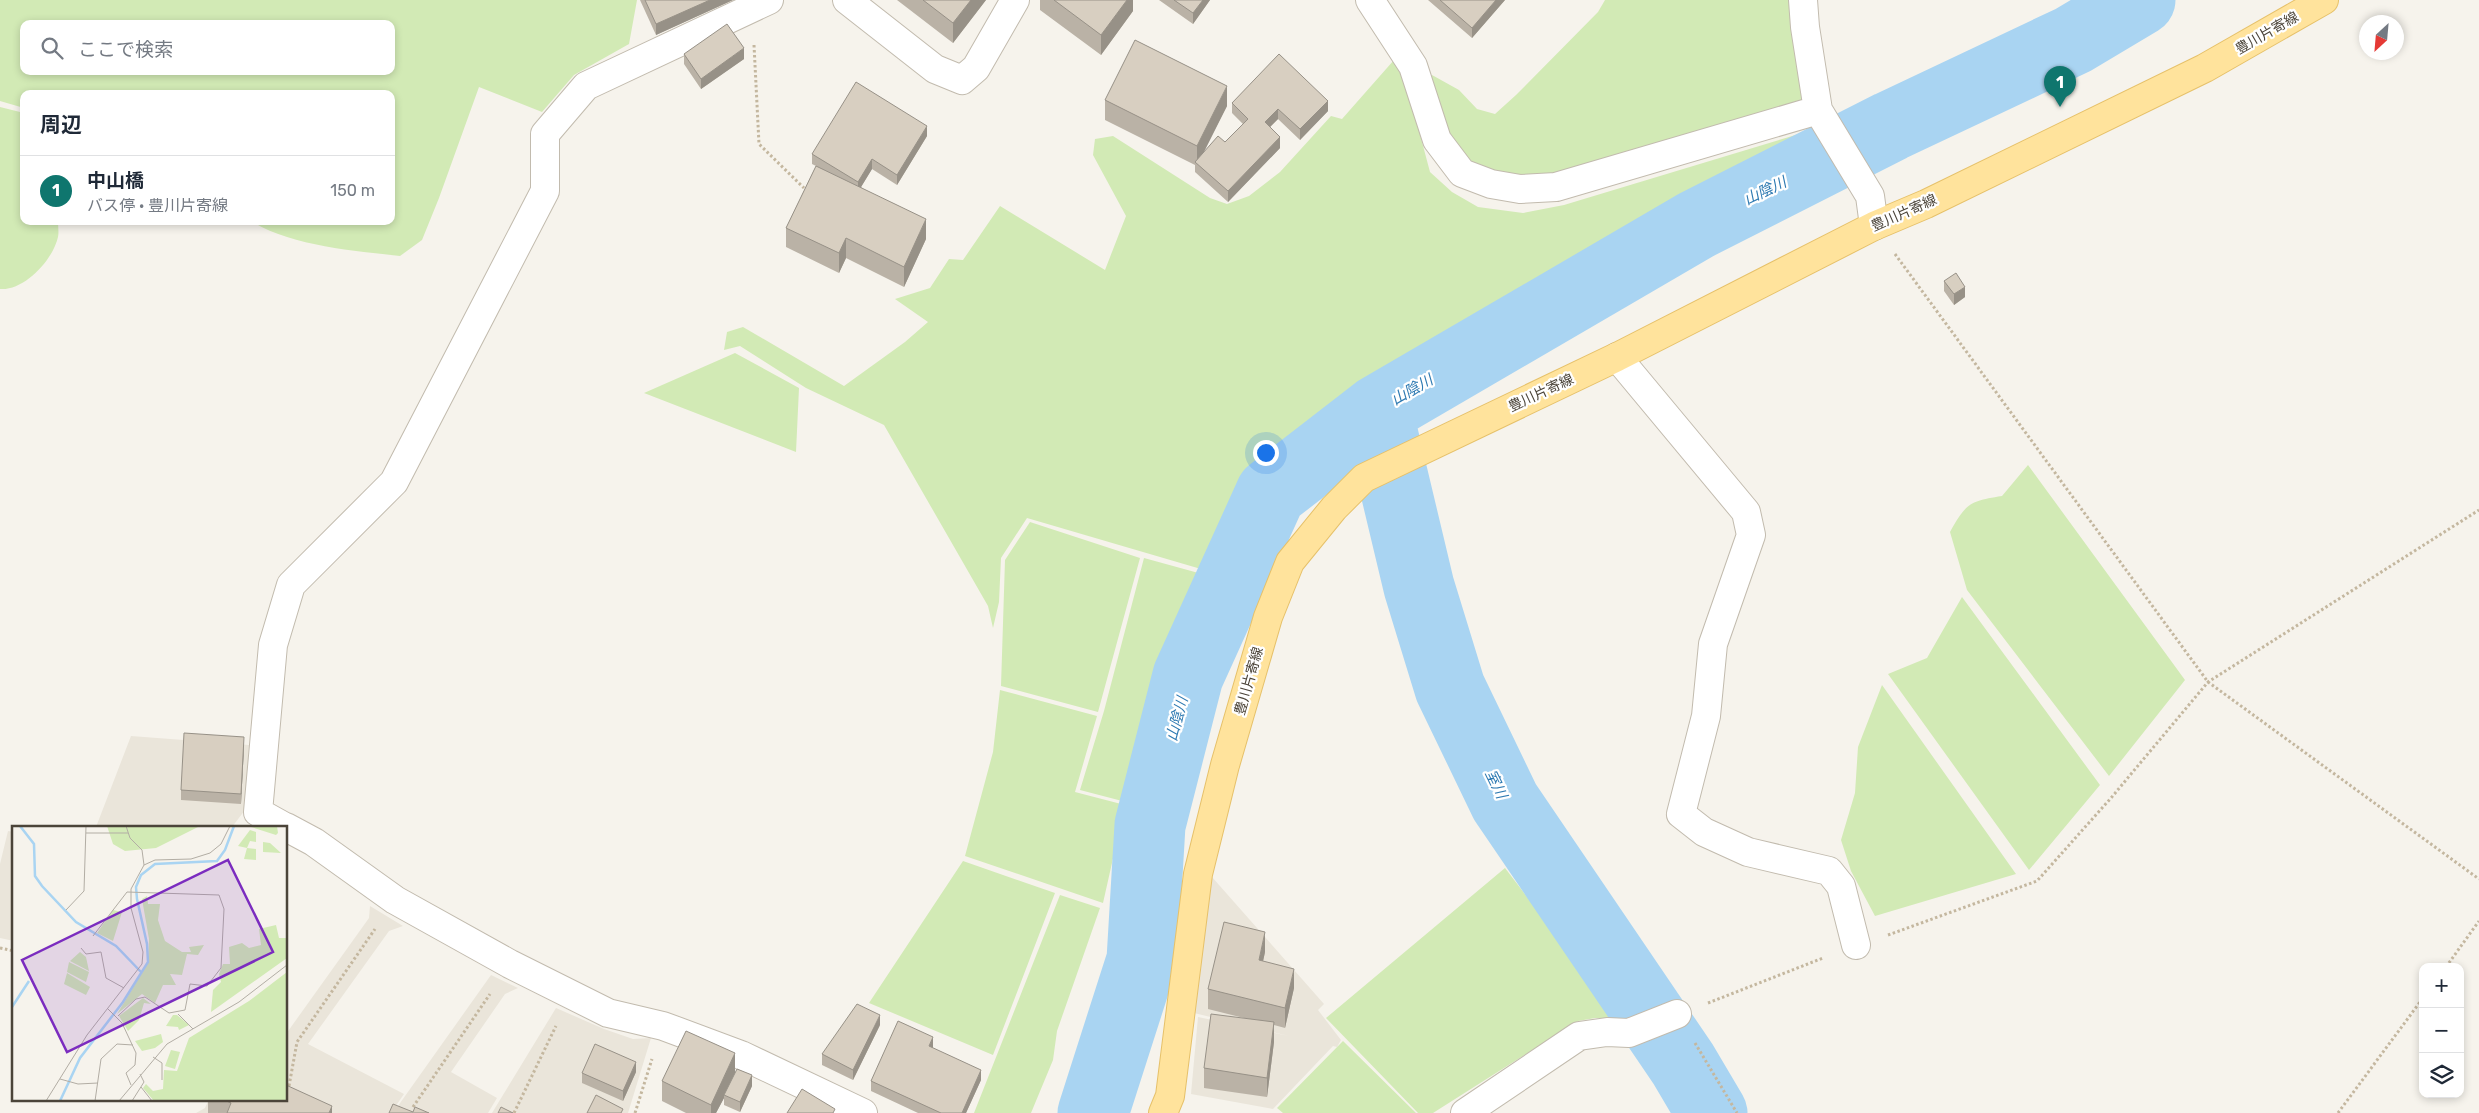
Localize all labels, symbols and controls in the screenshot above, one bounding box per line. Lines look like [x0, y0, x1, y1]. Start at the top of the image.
street label: 豊川片寄線 [2232, 8, 2302, 58]
north arrow [2359, 15, 2404, 60]
search box [20, 20, 395, 75]
icon: search [38, 34, 66, 62]
text: ここで検索 [78, 38, 173, 61]
pin: 1 [2044, 66, 2076, 107]
text: 周辺 [40, 112, 82, 137]
text: 中山橋 [87, 169, 144, 192]
water label: 山陰川 [1741, 172, 1791, 209]
text: 1 [52, 181, 60, 200]
text: 150 m [330, 181, 375, 200]
street label: 豊川片寄線 [1869, 191, 1939, 235]
text: バス停 · 豊川片寄線 [87, 196, 228, 215]
water label: 山陰川 [1388, 370, 1438, 409]
street label: 豊川片寄線 [1506, 371, 1576, 415]
your location [1253, 440, 1279, 466]
street label: 豊川片寄線 [1231, 645, 1267, 717]
water label: 山陰川 [1162, 693, 1192, 743]
water label: 室川 [1481, 767, 1512, 803]
inset map [12, 826, 288, 1100]
map controls [2419, 963, 2464, 1098]
button: + [2419, 963, 2464, 1008]
button: − [2419, 1008, 2464, 1053]
button: layers [2419, 1053, 2464, 1098]

